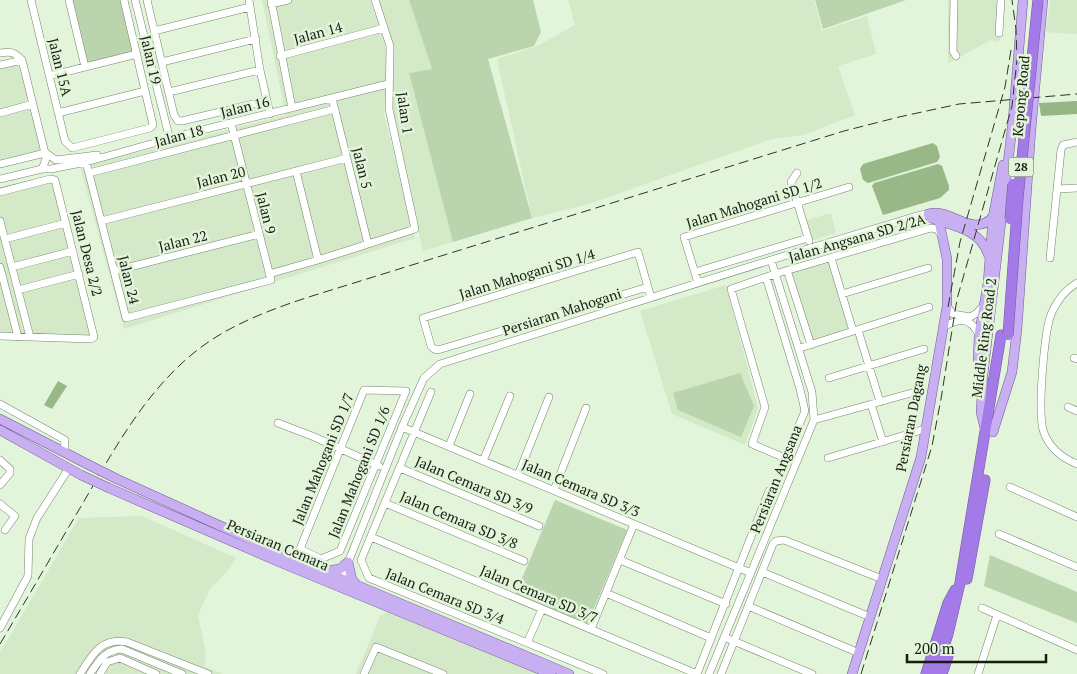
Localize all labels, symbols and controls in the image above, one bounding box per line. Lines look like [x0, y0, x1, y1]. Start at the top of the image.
street label: Jalan 14 [291, 17, 345, 48]
street label: Jalan 19 [137, 33, 166, 86]
street label: Jalan 15A [44, 36, 77, 98]
street label: Kepong Road [1007, 54, 1034, 137]
street label: Jalan 16 [218, 91, 272, 122]
street label: Jalan 1 [393, 91, 418, 135]
street label: Jalan 18 [152, 120, 205, 151]
street label: Jalan 5 [348, 145, 377, 191]
road number: 28 [1008, 158, 1034, 176]
street label: Jalan 20 [194, 161, 247, 192]
street label: Jalan Mahogani SD 1/2 [684, 173, 824, 232]
street label: Jalan 9 [252, 190, 281, 236]
street label: Jalan Desa 2/2 [68, 208, 107, 298]
street label: Jalan Angsana SD 2/2A [786, 209, 928, 266]
street label: Jalan 22 [156, 225, 209, 256]
street label: Jalan Mahogani SD 1/4 [457, 244, 598, 303]
street label: Jalan 24 [114, 253, 145, 307]
street label: Middle Ring Road 2 [967, 277, 1000, 399]
street label: Persiaran Mahogani [500, 283, 624, 340]
street label: Persiaran Dagang [891, 362, 930, 473]
street label: Jalan Mahogani SD 1/7 [287, 390, 358, 528]
street label: Jalan Mahogani SD 1/6 [323, 402, 394, 541]
street label: Persiaran Angsana [745, 422, 806, 536]
street label: Jalan Cemara SD 3/9 [412, 451, 536, 518]
street label: Jalan Cemara SD 3/3 [519, 454, 643, 521]
street label: Jalan Cemara SD 3/8 [397, 486, 521, 553]
street label: Persiaran Cemara [224, 514, 332, 575]
street label: Jalan Cemara SD 3/7 [477, 560, 601, 627]
street label: Jalan Cemara SD 3/4 [383, 563, 508, 628]
scale bar [907, 632, 1046, 664]
text: 200 m [914, 638, 955, 658]

